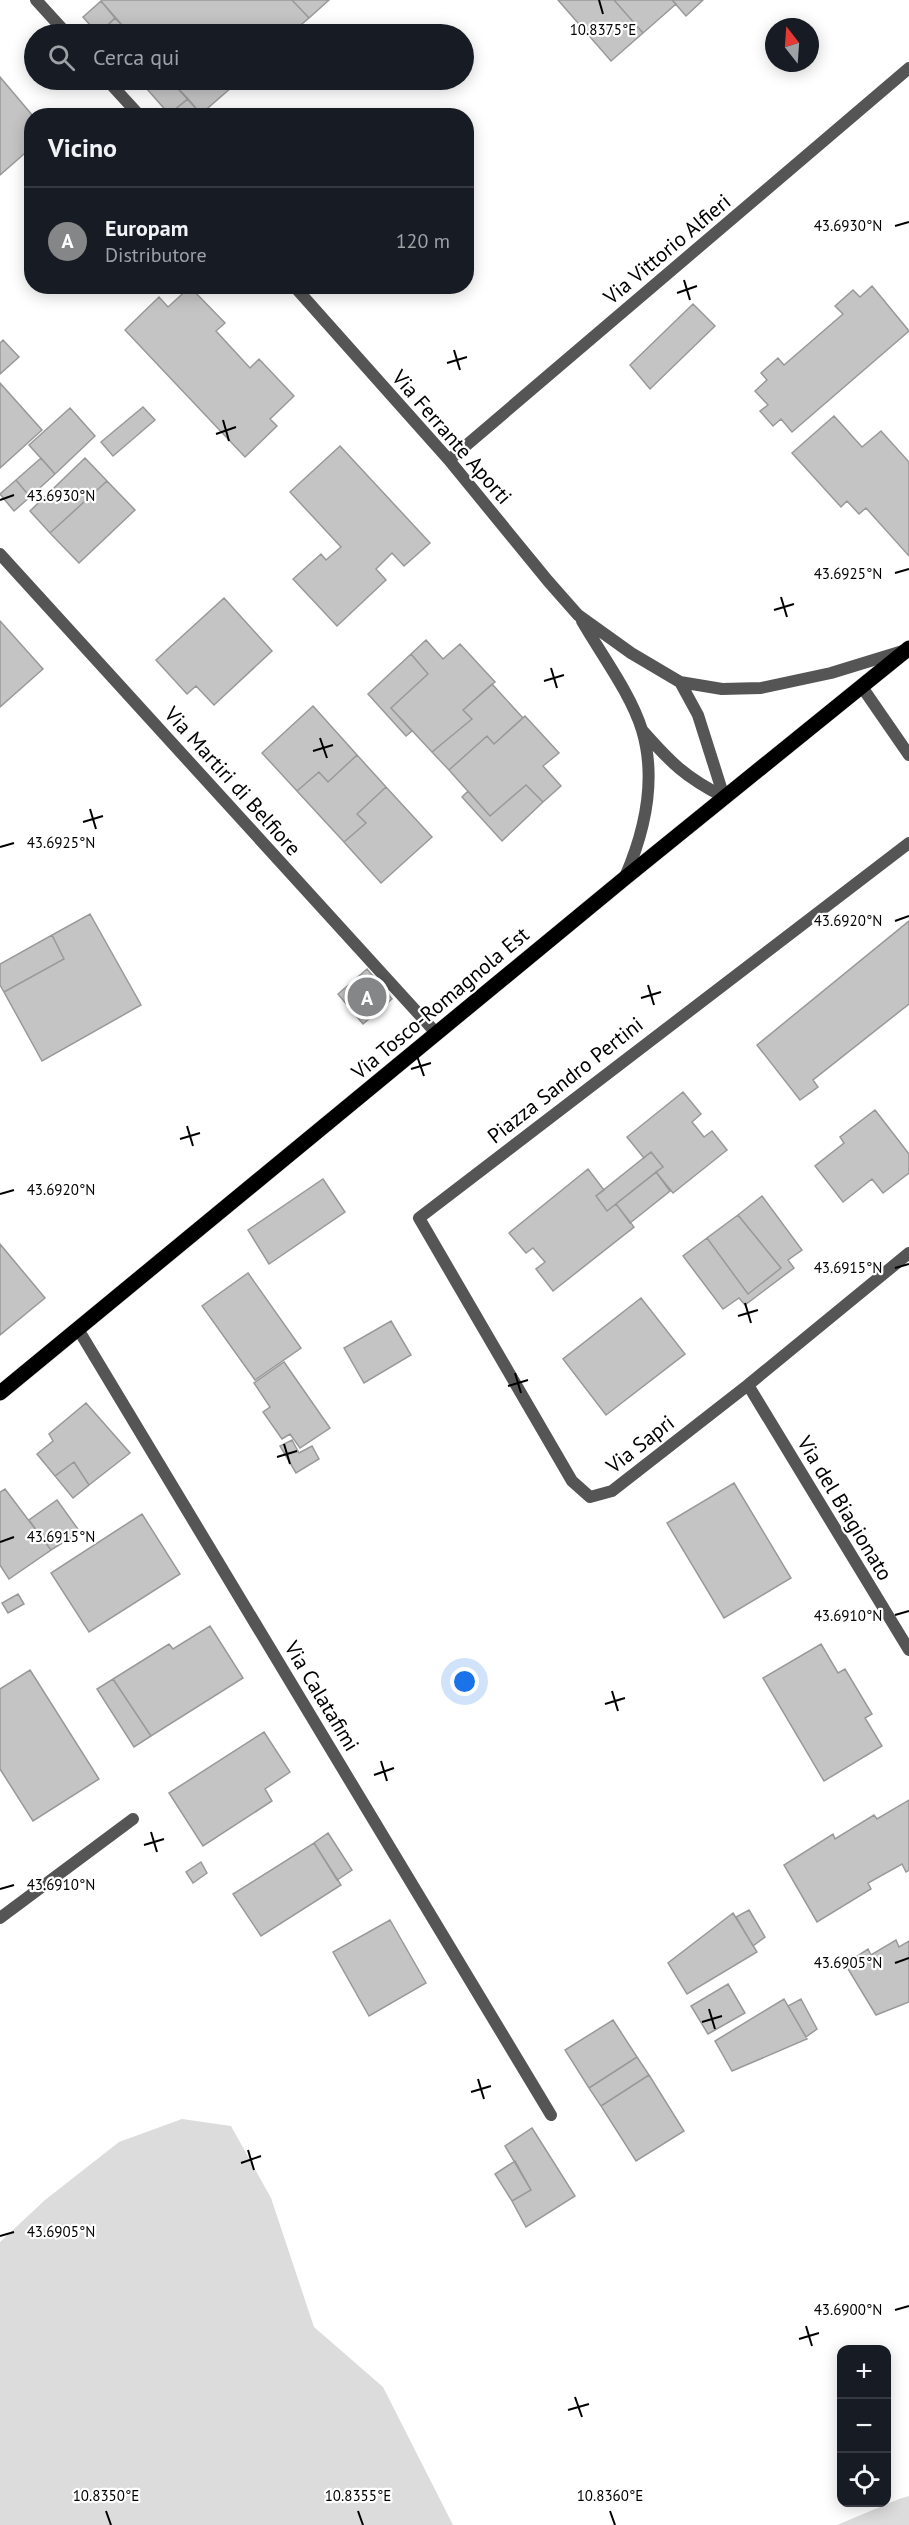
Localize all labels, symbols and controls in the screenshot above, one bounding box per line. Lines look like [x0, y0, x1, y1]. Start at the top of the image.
north arrow [765, 18, 819, 72]
text: 10.8375°E [570, 20, 636, 39]
search box [24, 24, 474, 90]
icon: search [45, 41, 78, 74]
text: Cerca qui [93, 43, 180, 71]
text: Vicino [48, 131, 117, 164]
street label: Via Vittorio Alfieri [597, 188, 736, 311]
text: Europam [105, 214, 188, 242]
text: 43.6930°N [814, 216, 882, 235]
text: A [61, 228, 74, 254]
text: 120 m [396, 228, 450, 254]
text: Distributore [105, 242, 207, 268]
street label: Via Ferrante Aporti [386, 364, 518, 510]
text: 43.6930°N [27, 486, 95, 505]
text: 43.6925°N [814, 564, 882, 583]
street label: Via Martiri di Belfiore [158, 700, 307, 861]
text: 43.6925°N [27, 833, 95, 852]
text: 43.6920°N [814, 911, 882, 930]
street label: Via Tosco-Romagnola Est [345, 921, 534, 1086]
pin: A [348, 974, 386, 1020]
street label: Piazza Sandro Pertini [482, 1011, 648, 1149]
text: 43.6920°N [27, 1180, 95, 1199]
text: 43.6915°N [814, 1258, 882, 1277]
street label: Via Sapri [600, 1409, 680, 1480]
street label: Via del Biagionato [791, 1430, 899, 1585]
text: 43.6915°N [27, 1527, 95, 1546]
text: 43.6910°N [814, 1606, 882, 1625]
street label: Via Calatafimi [278, 1635, 365, 1756]
your location [450, 1667, 479, 1696]
text: 43.6910°N [27, 1875, 95, 1894]
text: 43.6905°N [814, 1953, 882, 1972]
text: 43.6905°N [27, 2222, 95, 2241]
text: 43.6900°N [814, 2300, 882, 2319]
map controls [837, 2345, 891, 2507]
button: + [837, 2345, 891, 2399]
button: − [837, 2399, 891, 2453]
button: locate [837, 2453, 891, 2507]
text: 10.8350°E [73, 2486, 139, 2505]
text: 10.8355°E [325, 2486, 391, 2505]
text: 10.8360°E [577, 2486, 643, 2505]

